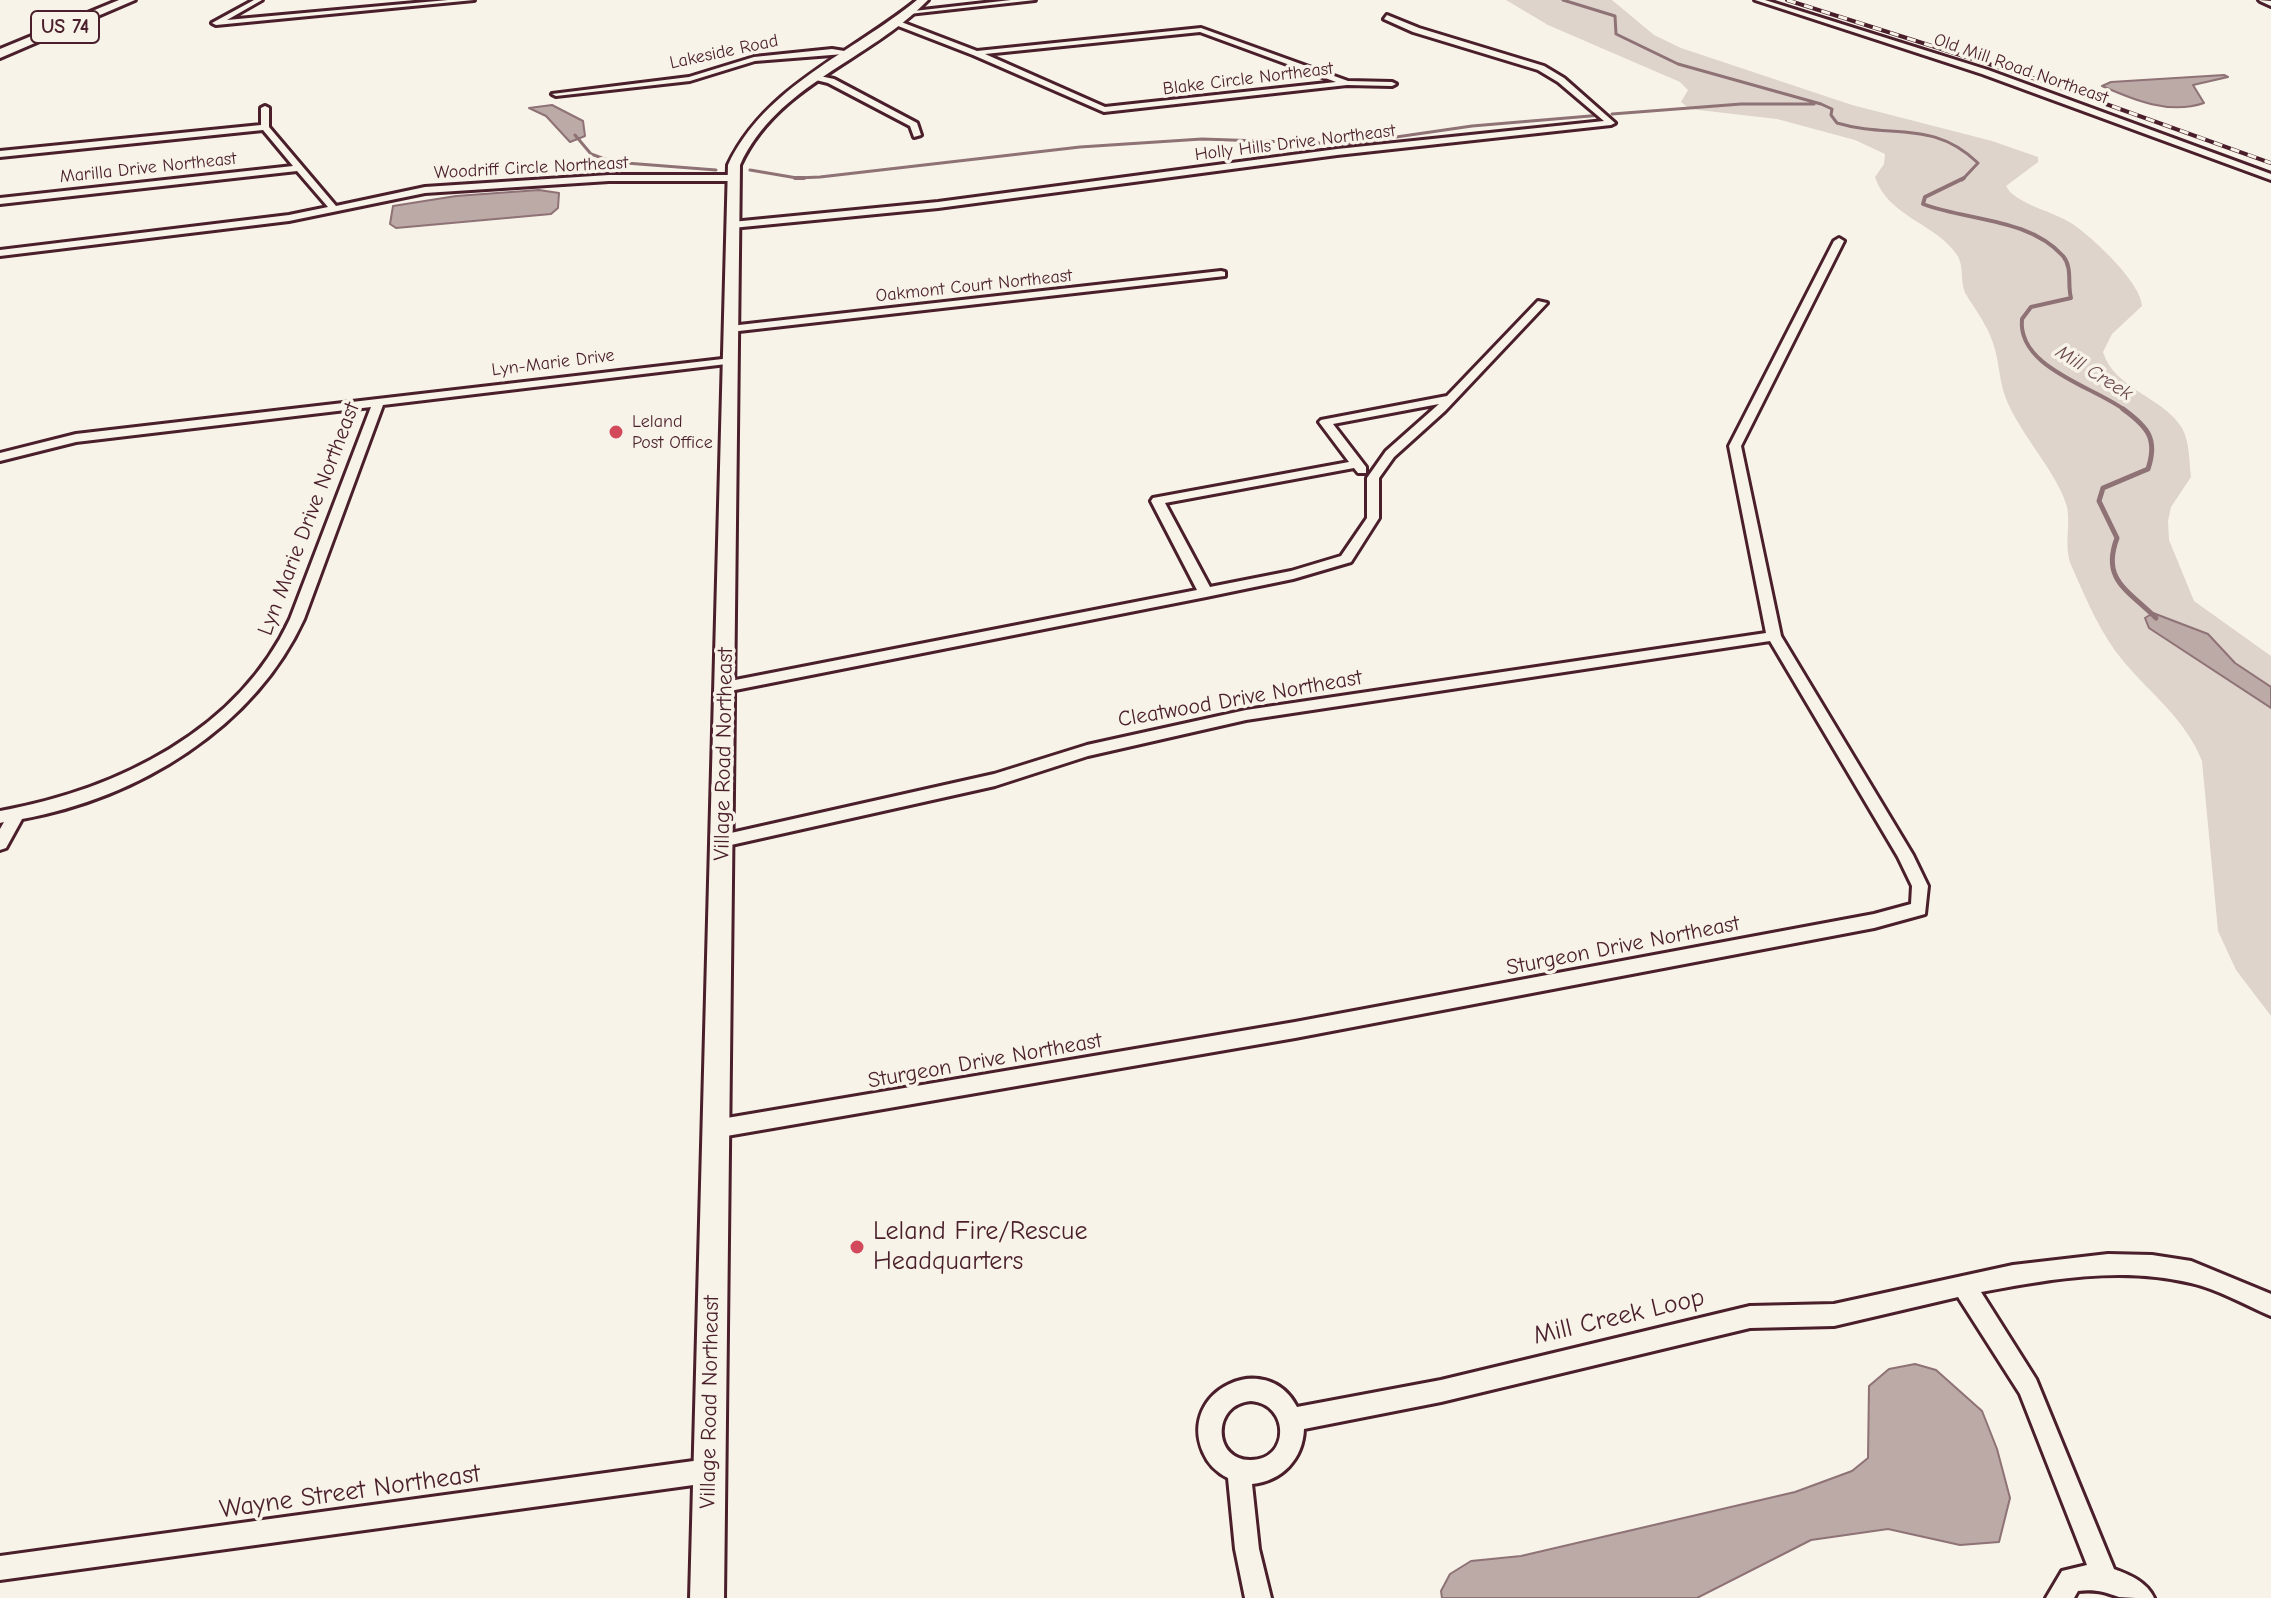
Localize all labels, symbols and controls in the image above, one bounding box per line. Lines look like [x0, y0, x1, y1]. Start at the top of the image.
road number: US 74 [31, 11, 99, 43]
street label: Old Mill Road Northeast [1931, 29, 2111, 109]
street label: Lakeside Road [668, 30, 780, 74]
street label: Blake Circle Northeast [1162, 58, 1334, 100]
street label: Holly Hills Drive Northeast [1193, 120, 1397, 166]
street label: Marilla Drive Northeast [58, 148, 238, 188]
street label: Woodriff Circle Northeast [433, 152, 629, 184]
street label: Oakmont Court Northeast [875, 265, 1073, 307]
water label: Mill Creek [2051, 340, 2137, 406]
street label: Lyn-Marie Drive [490, 345, 616, 381]
street label: Lyn Marie Drive Northeast [252, 399, 366, 639]
place label: Leland Post Office [632, 411, 713, 454]
marker: Leland Post Office [607, 423, 625, 441]
street label: Village Road Northeast [709, 647, 739, 861]
street label: Cleatwood Drive Northeast [1116, 665, 1364, 733]
street label: Sturgeon Drive Northeast [1504, 910, 1742, 982]
street label: Sturgeon Drive Northeast [866, 1027, 1104, 1095]
place label: Leland Fire/Rescue Headquarters [873, 1216, 1087, 1278]
marker: Leland Fire/Rescue Headquarters [848, 1238, 866, 1256]
street label: Mill Creek Loop [1530, 1282, 1708, 1352]
street label: Village Road Northeast [695, 1295, 725, 1509]
street label: Wayne Street Northeast [218, 1458, 482, 1526]

